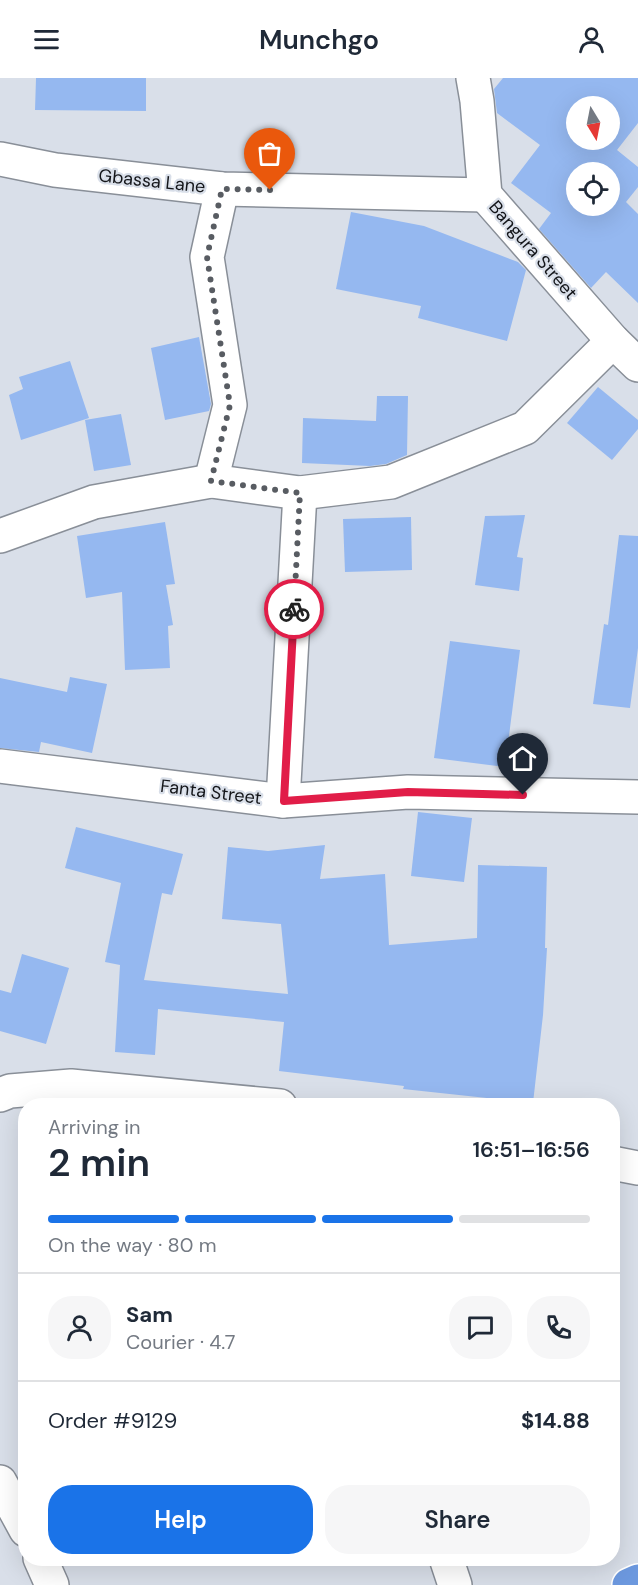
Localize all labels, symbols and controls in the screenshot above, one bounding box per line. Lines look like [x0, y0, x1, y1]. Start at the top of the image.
text: Munchgo [259, 22, 379, 57]
icon: menu [30, 23, 63, 56]
icon: person [575, 23, 608, 56]
north arrow [566, 96, 620, 150]
map controls [566, 96, 620, 216]
pin [244, 128, 295, 190]
icon: bag [253, 137, 286, 170]
button: locate [566, 162, 620, 216]
street label: Gbassa Lane [97, 163, 207, 199]
street label: Bangura Street [483, 195, 583, 305]
courier [264, 579, 324, 639]
icon: bike [278, 593, 311, 626]
pin [497, 733, 548, 795]
icon: home [506, 742, 539, 775]
street label: Fanta Street [159, 774, 263, 810]
text: Arriving in [48, 1114, 140, 1140]
text: 16:51–16:56 [472, 1135, 590, 1164]
text: 2 min [48, 1137, 150, 1188]
text: On the way · 80 m [48, 1232, 216, 1258]
button: person [48, 1296, 111, 1359]
button: chat [449, 1296, 512, 1359]
button: phone [527, 1296, 590, 1359]
text: Sam [126, 1300, 173, 1329]
text: Courier · 4.7 [126, 1329, 235, 1355]
text: Order #9129 [48, 1406, 177, 1435]
text: $14.88 [521, 1406, 590, 1435]
button: Help [48, 1485, 313, 1554]
button: Share [325, 1485, 590, 1554]

